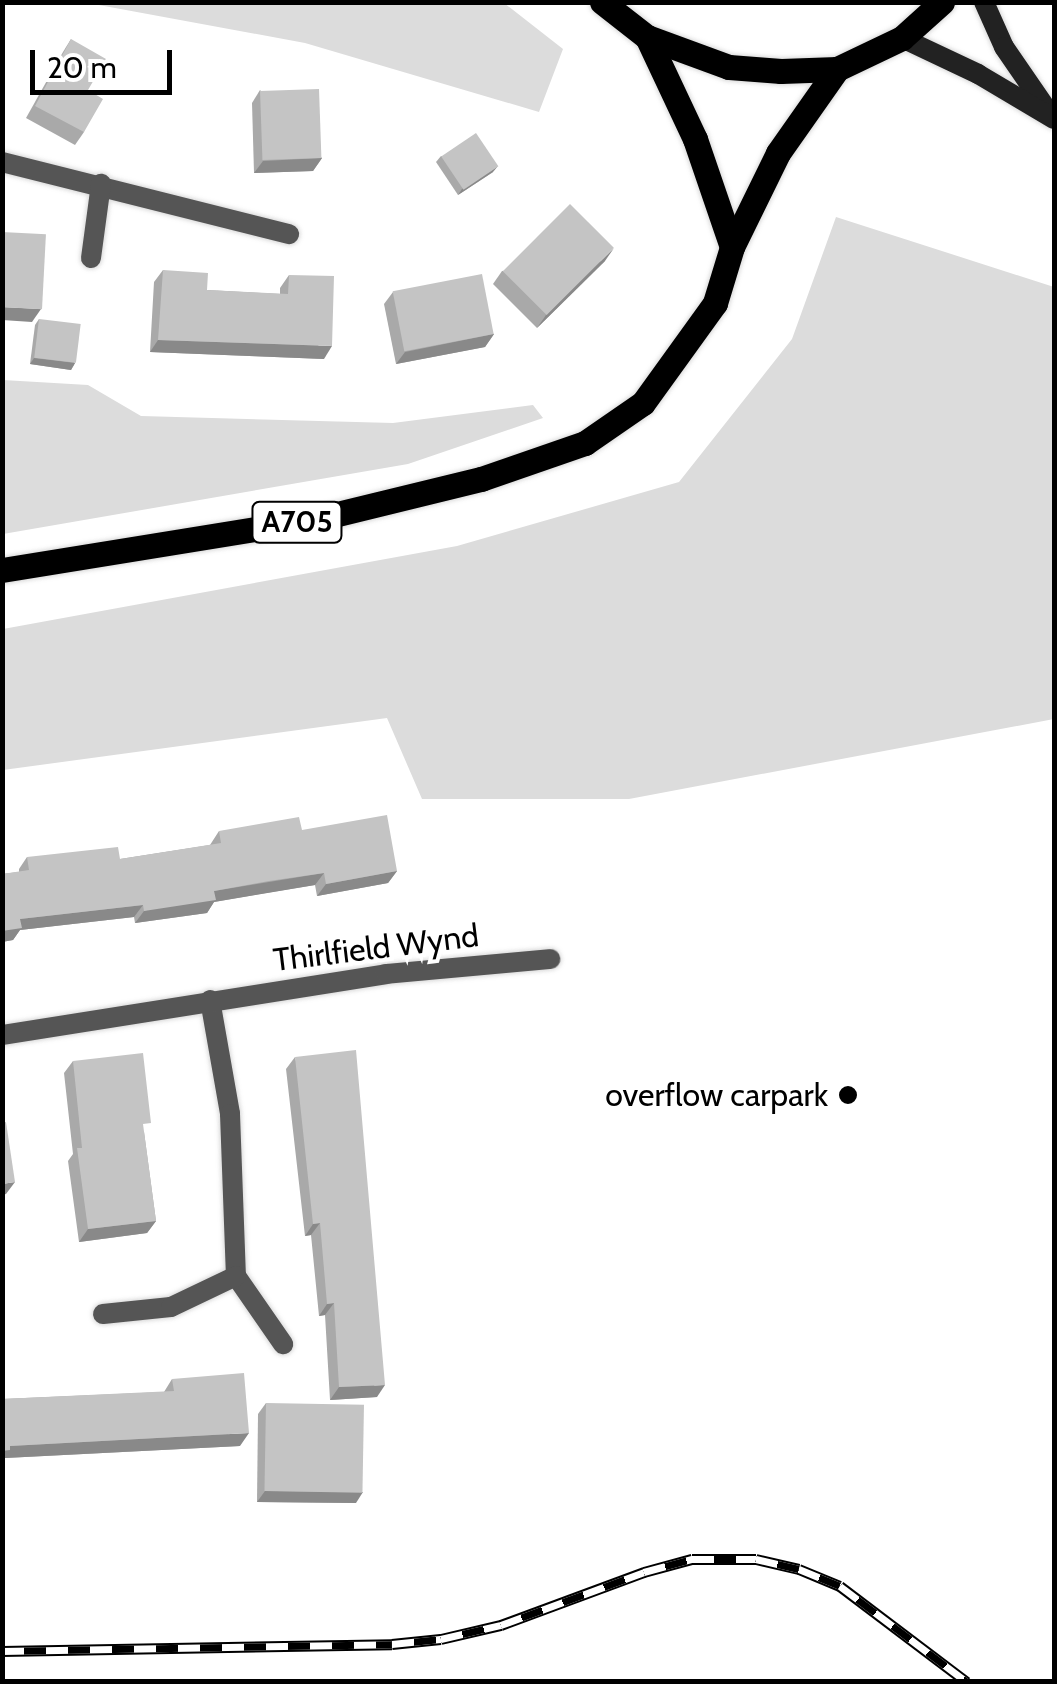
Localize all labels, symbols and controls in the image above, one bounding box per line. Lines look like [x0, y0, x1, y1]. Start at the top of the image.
scale bar [35, 30, 178, 92]
text: 20 m [47, 49, 117, 86]
road number: A705 [250, 497, 344, 547]
street label: Thirlfield Wynd [271, 916, 481, 980]
place label: overflow carpark [605, 1076, 828, 1114]
marker: overflow carpark [837, 1084, 859, 1106]

